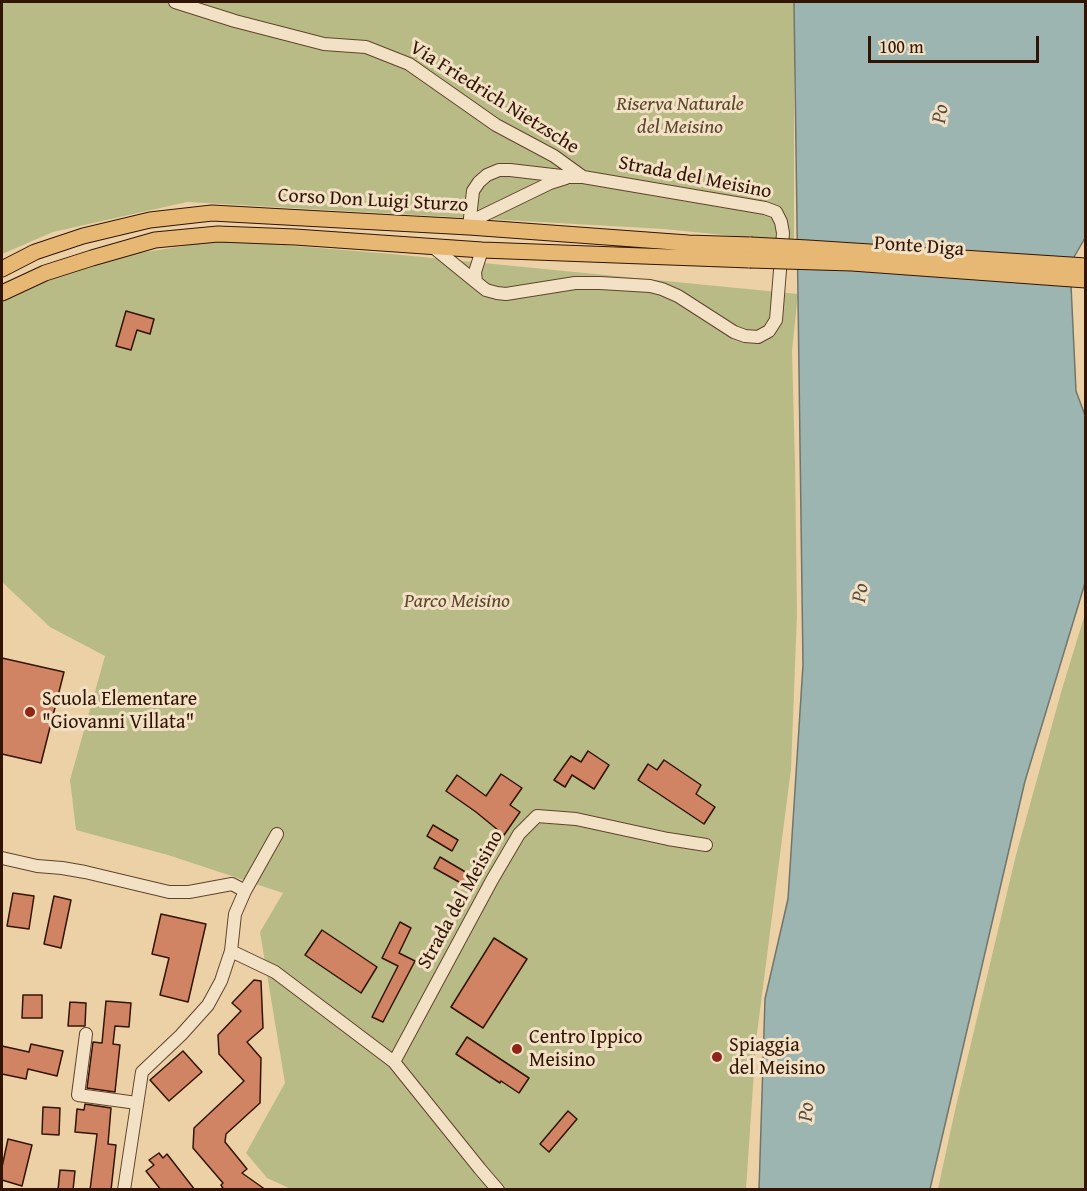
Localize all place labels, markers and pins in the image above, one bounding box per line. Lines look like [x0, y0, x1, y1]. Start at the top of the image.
place label: Scuola Elementare "Giovanni Villata" [42, 688, 197, 735]
marker: Scuola Elementare "Giovanni Villata" [23, 705, 37, 719]
place label: Centro Ippico Meisino [529, 1026, 643, 1073]
place label: Spiaggia del Meisino [729, 1034, 825, 1081]
marker: Centro Ippico Meisino [510, 1042, 524, 1056]
marker: Spiaggia del Meisino [710, 1050, 724, 1064]

